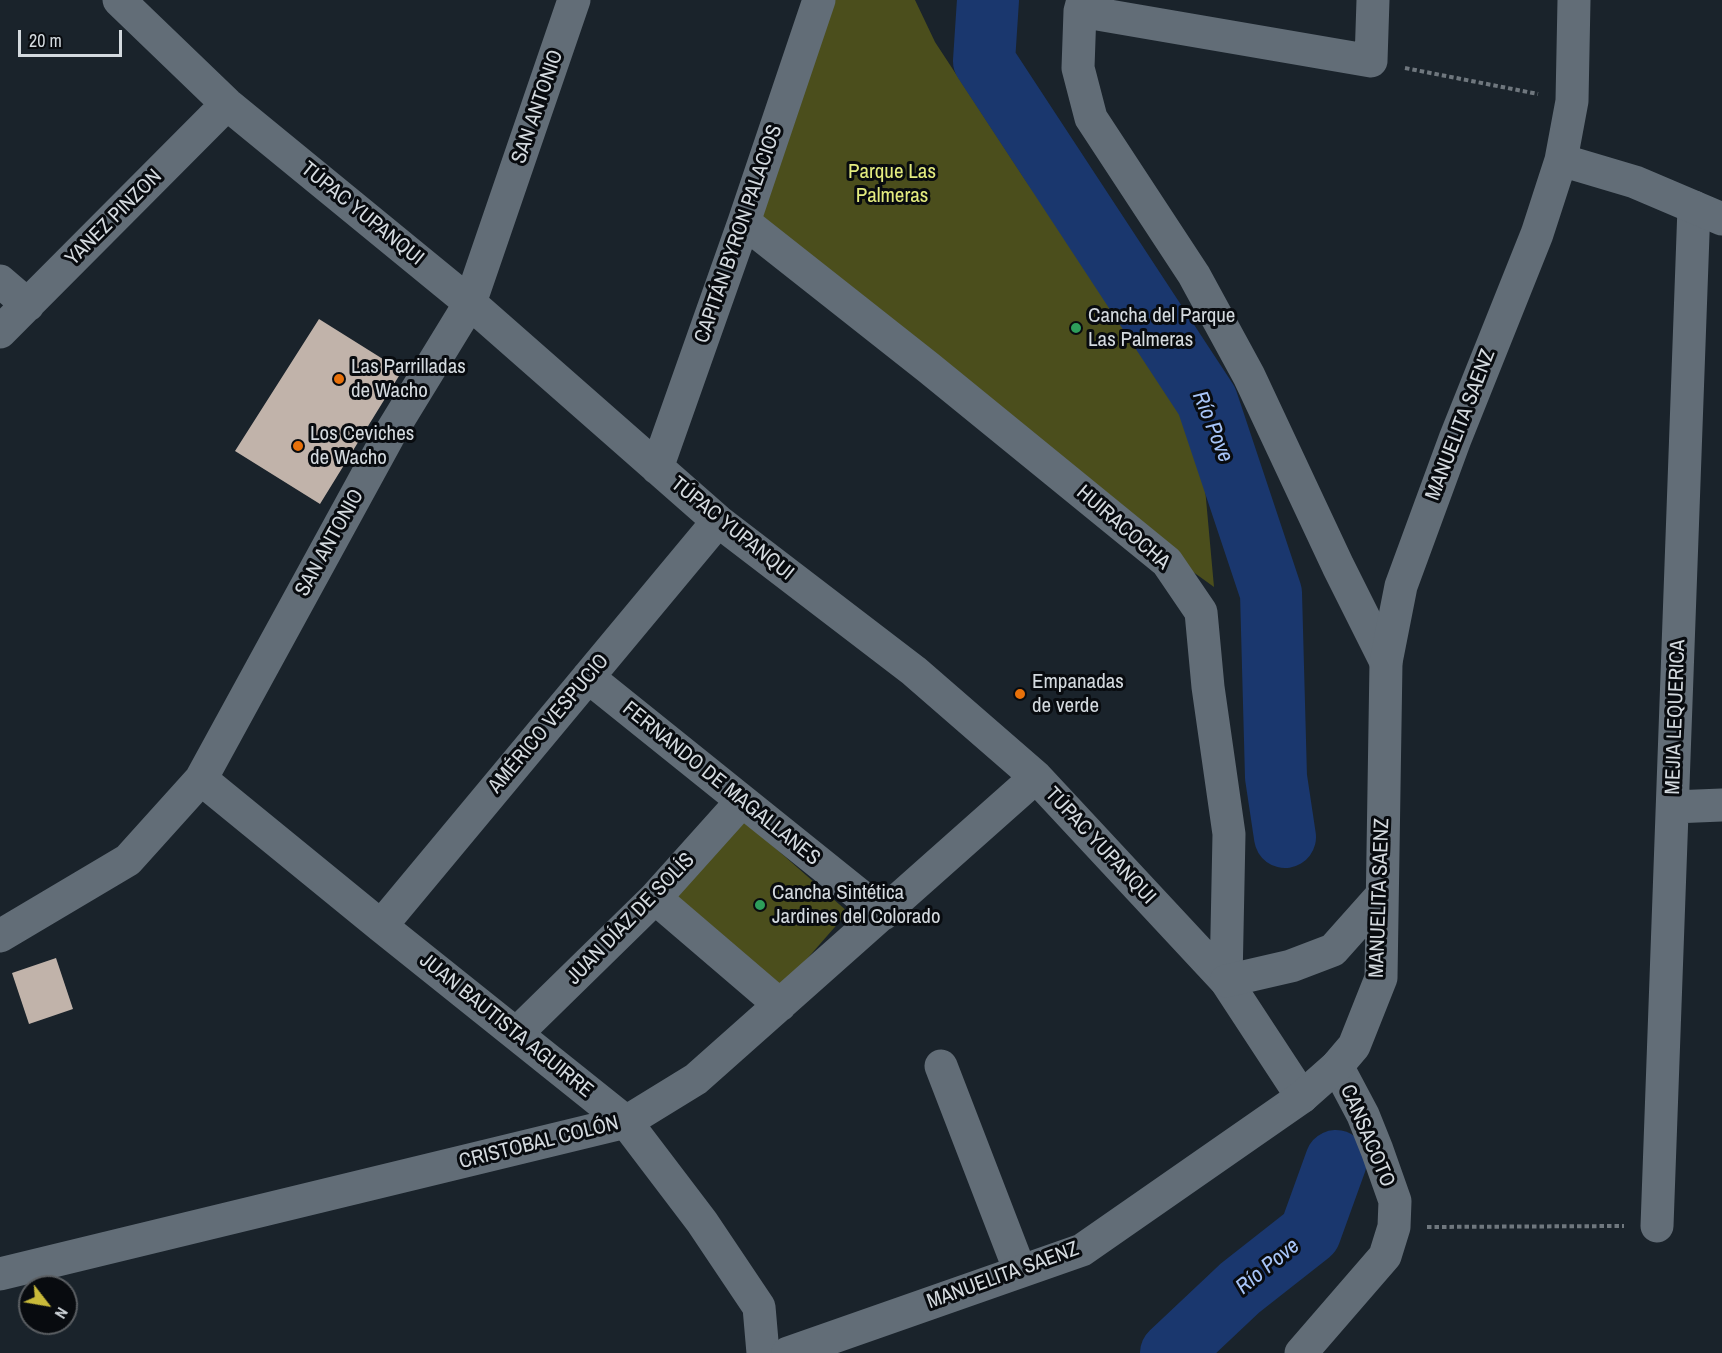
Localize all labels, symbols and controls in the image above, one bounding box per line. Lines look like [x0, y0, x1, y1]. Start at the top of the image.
scale bar [21, 18, 124, 56]
text: 20 m [29, 28, 62, 53]
street label: SAN ANTONIO [507, 47, 569, 167]
street label: CAPITÁN BYRON PALACIOS [690, 122, 788, 346]
street label: TÚPAC YUPANQUI [296, 157, 428, 271]
park label: Parque Las Palmeras [848, 159, 936, 209]
street label: YANEZ PINZON [61, 165, 167, 271]
place label: Cancha del Parque Las Palmeras [1088, 303, 1235, 353]
marker: Cancha del Parque Las Palmeras [1069, 321, 1083, 335]
street label: MANUELITA SAENZ [1421, 346, 1501, 504]
place label: Las Parrilladas de Wacho [351, 354, 466, 404]
marker: Las Parrilladas de Wacho [332, 372, 346, 386]
water label: Río Pove [1186, 388, 1238, 466]
place label: Los Ceviches de Wacho [310, 421, 414, 471]
marker: Los Ceviches de Wacho [291, 439, 305, 453]
street label: TÚPAC YUPANQUI [666, 472, 798, 586]
street label: HUIRACOCHA [1071, 481, 1175, 575]
street label: SAN ANTONIO [290, 485, 370, 601]
street label: MEJIA LEQUERICA [1661, 639, 1691, 795]
street label: AMÉRICO VESPUCIO [483, 649, 615, 799]
place label: Empanadas de verde [1032, 669, 1124, 719]
marker: Empanadas de verde [1013, 687, 1027, 701]
street label: FERNANDO DE MAGALLANES [617, 697, 825, 871]
street label: TÚPAC YUPANQUI [1039, 782, 1161, 910]
street label: MANUELITA SAENZ [1365, 818, 1395, 978]
street label: JUAN DÍAZ DE SOLÍS [562, 848, 700, 990]
place label: Cancha Sintética Jardines del Colorado [772, 880, 940, 930]
marker: Cancha Sintética Jardines del Colorado [753, 898, 767, 912]
street label: JUAN BAUTISTA AGUIRRE [414, 948, 598, 1104]
street label: CANSACOTO [1334, 1081, 1400, 1191]
street label: CRISTOBAL COLÓN [457, 1111, 621, 1175]
water label: Río Pove [1231, 1233, 1305, 1301]
street label: MANUELITA SAENZ [924, 1237, 1082, 1315]
north arrow [18, 1275, 78, 1335]
text: N [50, 1304, 74, 1323]

